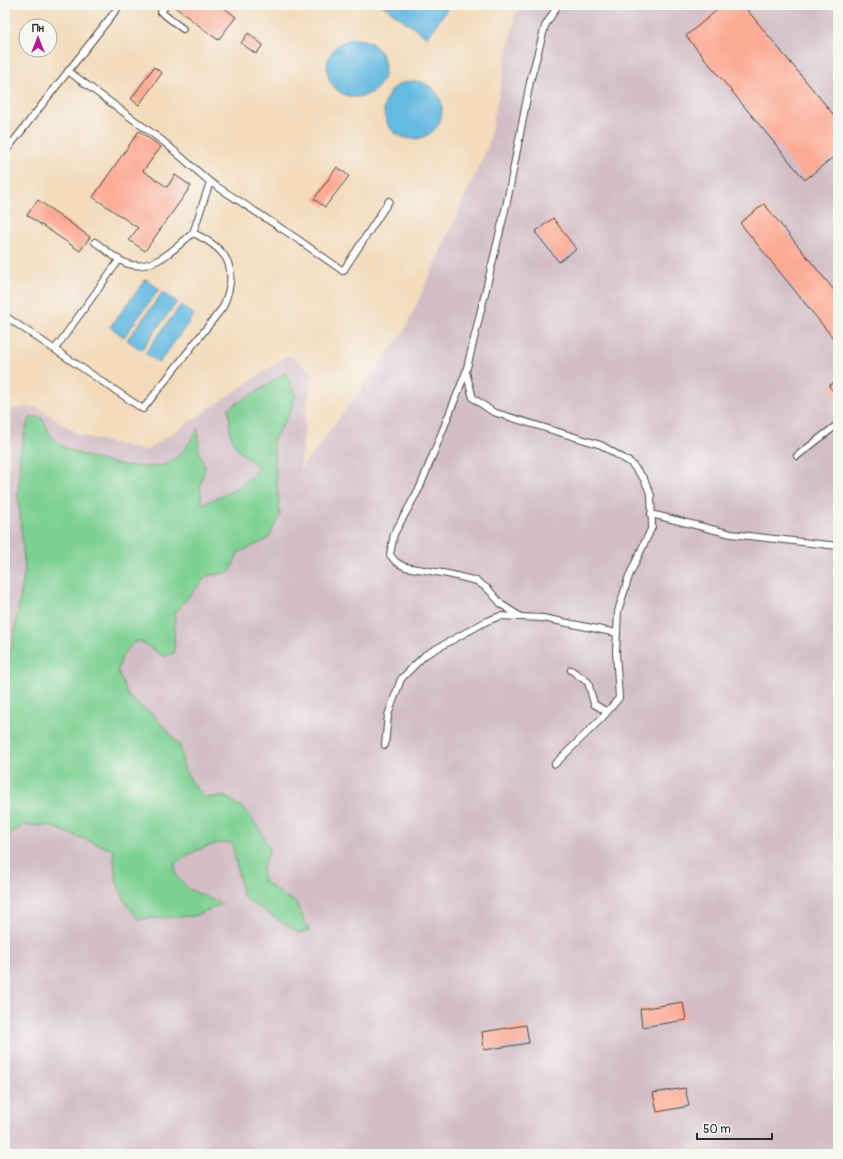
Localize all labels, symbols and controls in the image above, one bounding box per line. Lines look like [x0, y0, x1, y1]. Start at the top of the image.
north arrow [18, 18, 58, 58]
text: Пн [32, 22, 45, 35]
scale bar [697, 1115, 772, 1141]
text: 50 m [703, 1122, 731, 1137]

